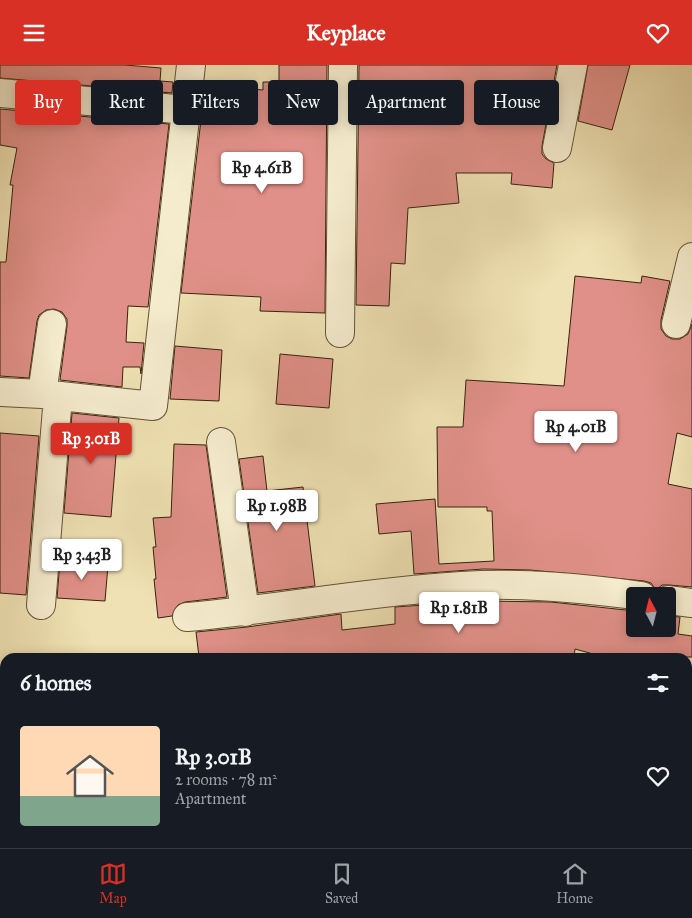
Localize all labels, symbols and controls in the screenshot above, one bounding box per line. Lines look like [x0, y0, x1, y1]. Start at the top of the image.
icon: menu [20, 19, 48, 47]
text: Keyplace [306, 19, 386, 46]
icon: heart [644, 19, 672, 47]
chip: Buy [15, 80, 81, 125]
chip: Rent [91, 80, 163, 125]
chip: Filters [173, 80, 258, 125]
chip: New [268, 80, 338, 125]
chip: Apartment [348, 80, 464, 125]
chip: House [474, 80, 559, 125]
pin: Rp 4.61B [210, 151, 314, 194]
text: Rp 4.61B [232, 158, 292, 177]
pin: Rp 4.01B [524, 411, 628, 453]
text: Rp 4.01B [545, 417, 607, 436]
pin: Rp 3.01B [39, 423, 143, 465]
text: Rp 3.01B [62, 429, 120, 448]
pin: Rp 1.98B [225, 489, 329, 532]
text: Rp 1.98B [247, 496, 307, 515]
pin: Rp 3.43B [30, 539, 134, 581]
text: Rp 3.43B [53, 545, 111, 564]
north arrow [626, 587, 676, 637]
map controls [626, 587, 676, 637]
pin: Rp 1.81B [407, 591, 511, 634]
text: Rp 1.81B [430, 598, 488, 617]
icon: filters [644, 669, 672, 697]
text: 6 homes [20, 670, 92, 696]
text: Rp 3.01B [175, 744, 252, 770]
icon: home [60, 746, 120, 806]
icon: heart [644, 762, 672, 790]
text: 2 rooms · 78 m² [175, 770, 277, 789]
text: Apartment [175, 789, 247, 808]
tab: Map [99, 860, 127, 907]
tab: Saved [325, 860, 358, 907]
tab: Home [556, 860, 593, 907]

